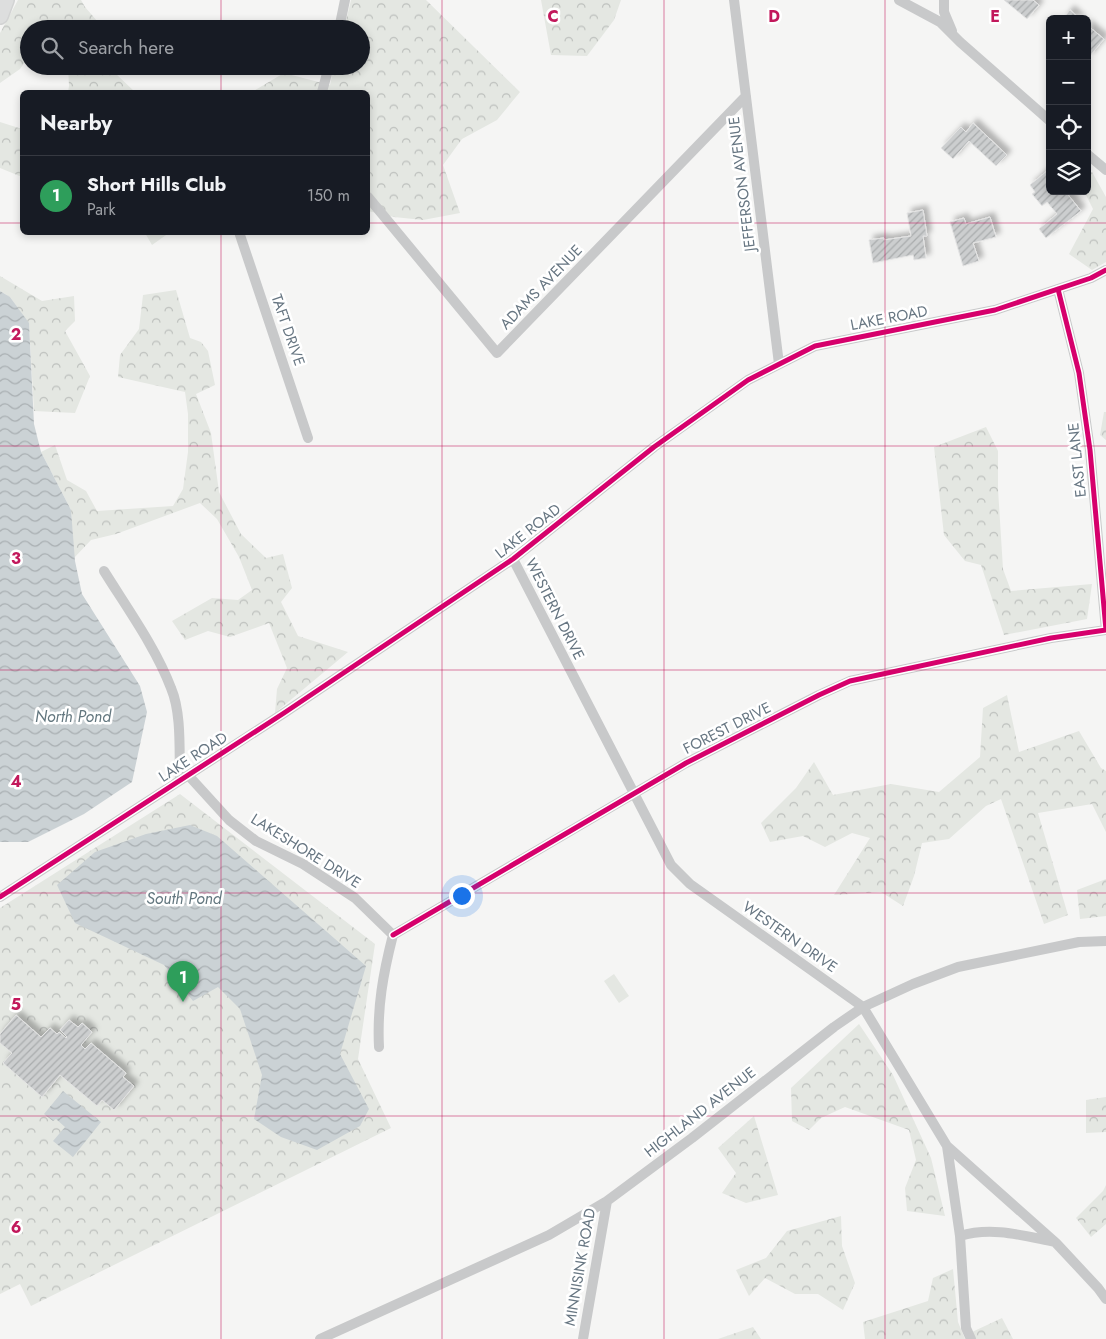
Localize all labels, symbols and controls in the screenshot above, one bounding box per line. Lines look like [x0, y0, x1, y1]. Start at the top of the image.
text: C [547, 5, 559, 28]
text: D [768, 5, 780, 28]
text: E [990, 5, 1000, 28]
map controls [1046, 15, 1091, 195]
button: + [1046, 15, 1091, 60]
search box [20, 20, 370, 75]
icon: search [38, 34, 66, 62]
text: Search here [78, 34, 174, 61]
button: − [1046, 60, 1091, 105]
button: locate [1046, 105, 1091, 150]
text: Nearby [40, 108, 112, 138]
street label: JEFFERSON AVENUE [723, 115, 761, 255]
button: layers [1046, 150, 1091, 195]
text: Short Hills Club [87, 171, 226, 198]
text: 1 [52, 184, 60, 207]
text: 150 m [307, 184, 350, 207]
text: Park [87, 198, 116, 221]
street label: ADAMS AVENUE [495, 240, 587, 334]
street label: TAFT DRIVE [265, 291, 311, 369]
street label: LAKE ROAD [849, 300, 929, 336]
text: 2 [11, 323, 21, 346]
street label: EAST LANE [1062, 422, 1092, 498]
street label: LAKE ROAD [490, 498, 566, 564]
text: 3 [11, 547, 21, 570]
street label: WESTERN DRIVE [520, 554, 590, 664]
street label: FOREST DRIVE [679, 696, 775, 760]
water label: North Pond [35, 705, 112, 728]
street label: LAKE ROAD [154, 726, 232, 788]
text: 4 [10, 770, 22, 793]
street label: LAKESHORE DRIVE [247, 808, 365, 894]
your location [449, 883, 475, 909]
water label: South Pond [146, 887, 223, 910]
street label: WESTERN DRIVE [738, 896, 842, 978]
pin: 1 [167, 961, 199, 1002]
text: 5 [11, 993, 21, 1016]
street label: HIGHLAND AVENUE [640, 1061, 760, 1163]
street label: MINNISINK ROAD [559, 1206, 601, 1328]
text: 6 [11, 1216, 21, 1239]

